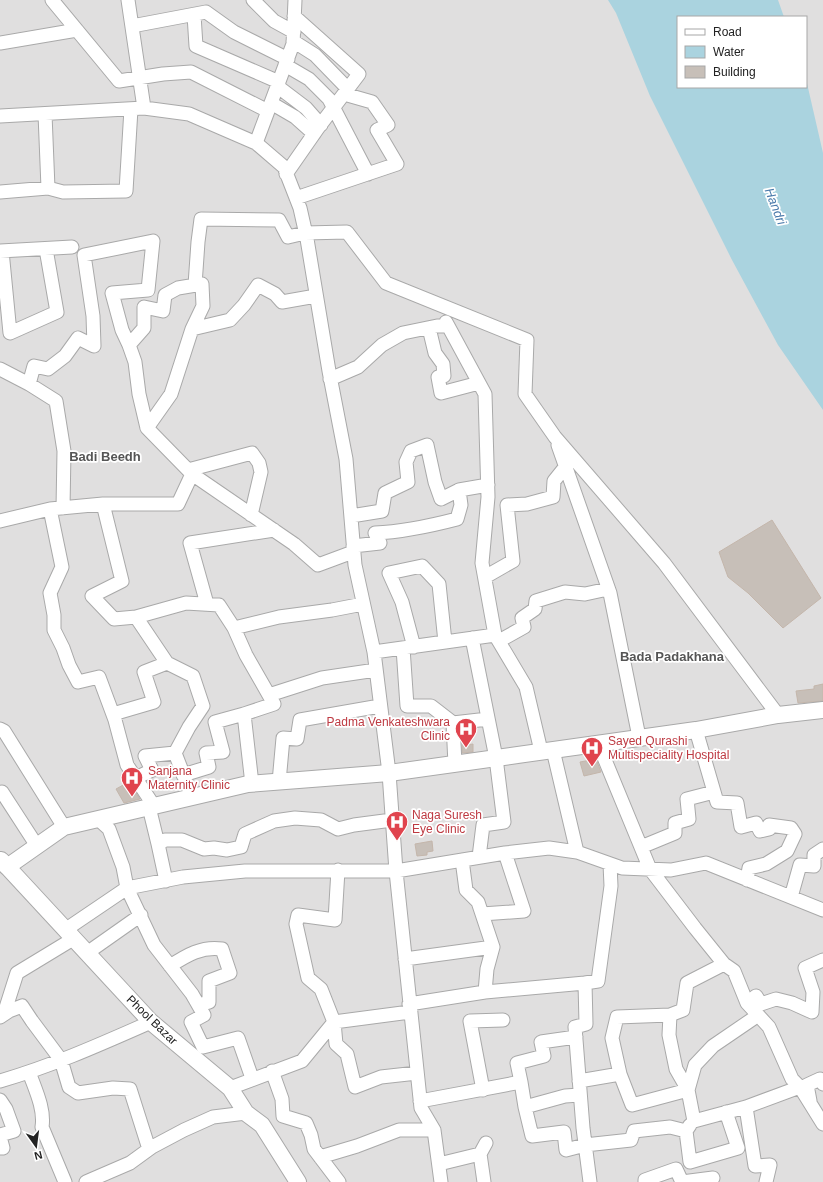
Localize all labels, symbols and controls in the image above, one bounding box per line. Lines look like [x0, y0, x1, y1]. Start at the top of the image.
legend [677, 16, 807, 88]
text: Road [713, 25, 742, 39]
text: Water [713, 45, 745, 59]
text: Building [713, 65, 756, 79]
water label: Handri [762, 186, 790, 228]
district label: Badi Beedh [69, 449, 141, 464]
district label: Bada Padakhana [620, 649, 725, 664]
place label: Padma Venkateshwara Clinic [327, 715, 450, 743]
hospital icon: Padma Venkateshwara Clinic [453, 716, 479, 749]
place label: Sayed Qurashi Multispeciality Hospital [608, 734, 729, 762]
hospital icon: Sayed Qurashi Multispeciality Hospital [579, 735, 605, 768]
place label: Sanjana Maternity Clinic [148, 764, 230, 792]
hospital icon: Sanjana Maternity Clinic [119, 765, 145, 798]
place label: Naga Suresh Eye Clinic [412, 808, 482, 836]
hospital icon: Naga Suresh Eye Clinic [384, 809, 410, 842]
street label: Phool Bazar [124, 992, 180, 1048]
north arrow [16, 1126, 56, 1166]
text: N [33, 1149, 44, 1162]

